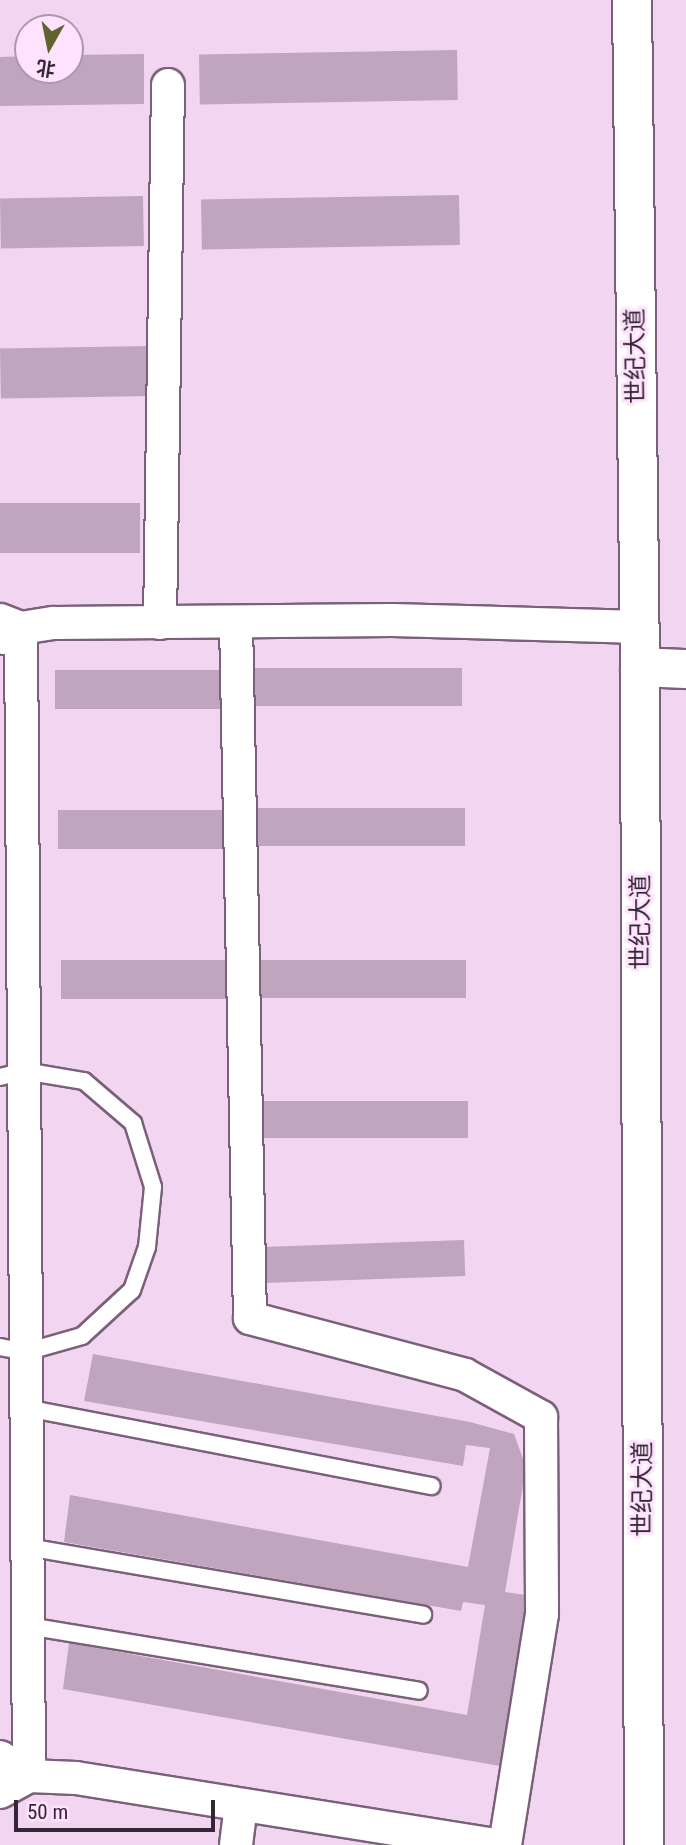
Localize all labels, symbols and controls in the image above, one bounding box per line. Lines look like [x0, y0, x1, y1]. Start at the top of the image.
north arrow [14, 14, 84, 84]
text: 北 [35, 55, 57, 81]
street label: 世纪大道 [621, 308, 651, 404]
street label: 世纪大道 [627, 874, 655, 970]
street label: 世纪大道 [629, 1441, 657, 1537]
scale bar [18, 1786, 219, 1830]
text: 50 m [27, 1800, 68, 1824]

